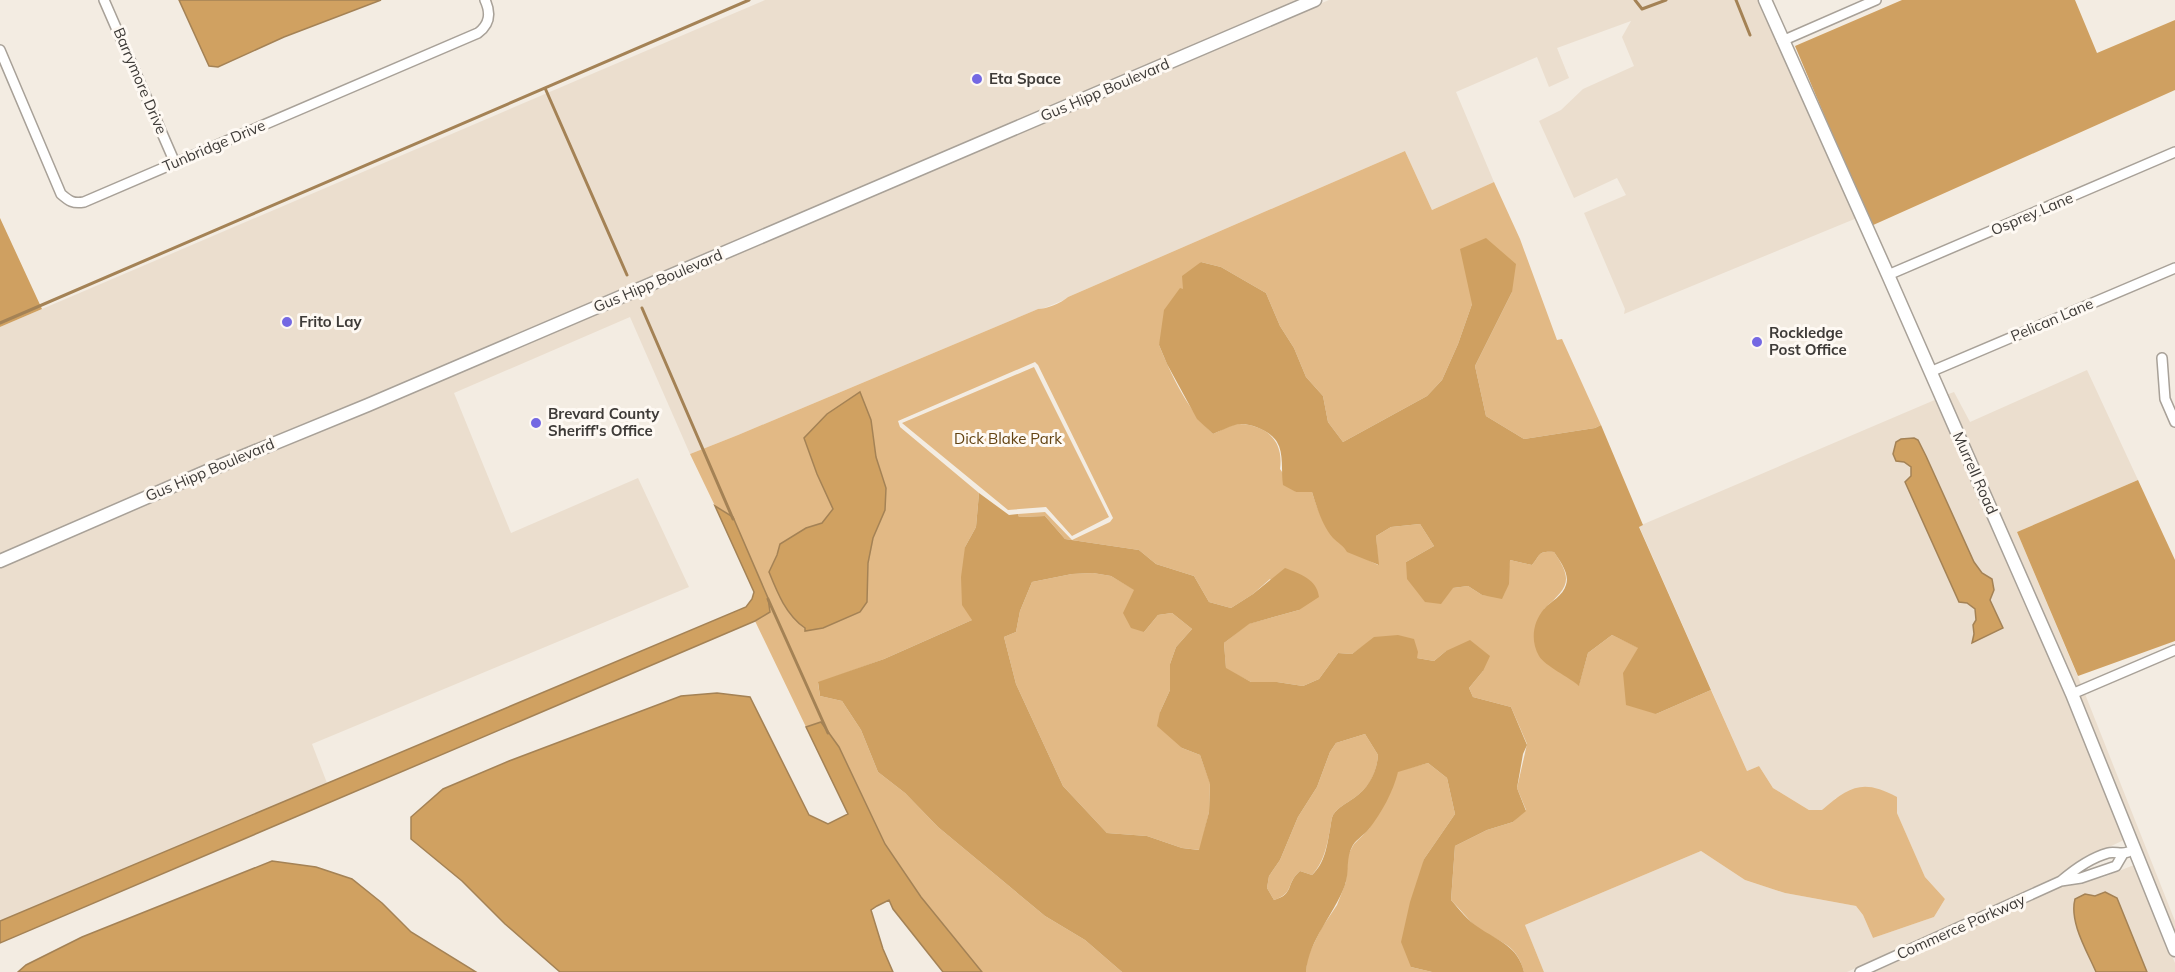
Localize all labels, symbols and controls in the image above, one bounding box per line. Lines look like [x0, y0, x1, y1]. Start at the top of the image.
street label: Barrymore Drive [109, 25, 171, 137]
street label: Gus Hipp Boulevard [1037, 54, 1172, 125]
place label: Eta Space [989, 69, 1061, 88]
marker: Eta Space [970, 72, 984, 86]
street label: Tunbridge Drive [160, 115, 268, 176]
street label: Osprey Lane [1988, 188, 2076, 239]
street label: Gus Hipp Boulevard [590, 245, 725, 316]
street label: Pelican Lane [2008, 294, 2096, 345]
place label: Frito Lay [299, 312, 362, 331]
marker: Frito Lay [280, 315, 294, 329]
place label: Rockledge Post Office [1769, 323, 1847, 359]
marker: Rockledge Post Office [1750, 335, 1764, 349]
place label: Brevard County Sheriff's Office [548, 404, 660, 440]
marker: Brevard County Sheriff's Office [529, 416, 543, 430]
park label: Dick Blake Park [954, 429, 1062, 448]
street label: Murrell Road [1949, 429, 2002, 517]
street label: Gus Hipp Boulevard [142, 434, 277, 505]
street label: Commerce Parkway [1894, 890, 2028, 963]

